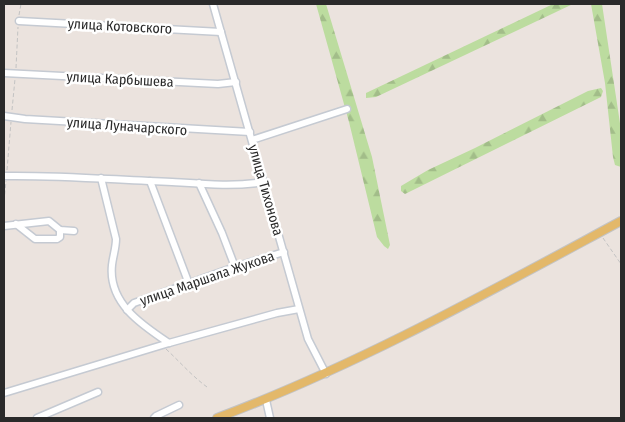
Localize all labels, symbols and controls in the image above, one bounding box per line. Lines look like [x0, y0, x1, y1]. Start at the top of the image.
street label: улица Котовского [67, 15, 173, 38]
street label: улица Карбышева [66, 68, 174, 91]
street label: улица Луначарского [66, 114, 188, 139]
street label: улица Тихонова [244, 143, 287, 238]
street label: улица Маршала Жукова [138, 247, 277, 309]

